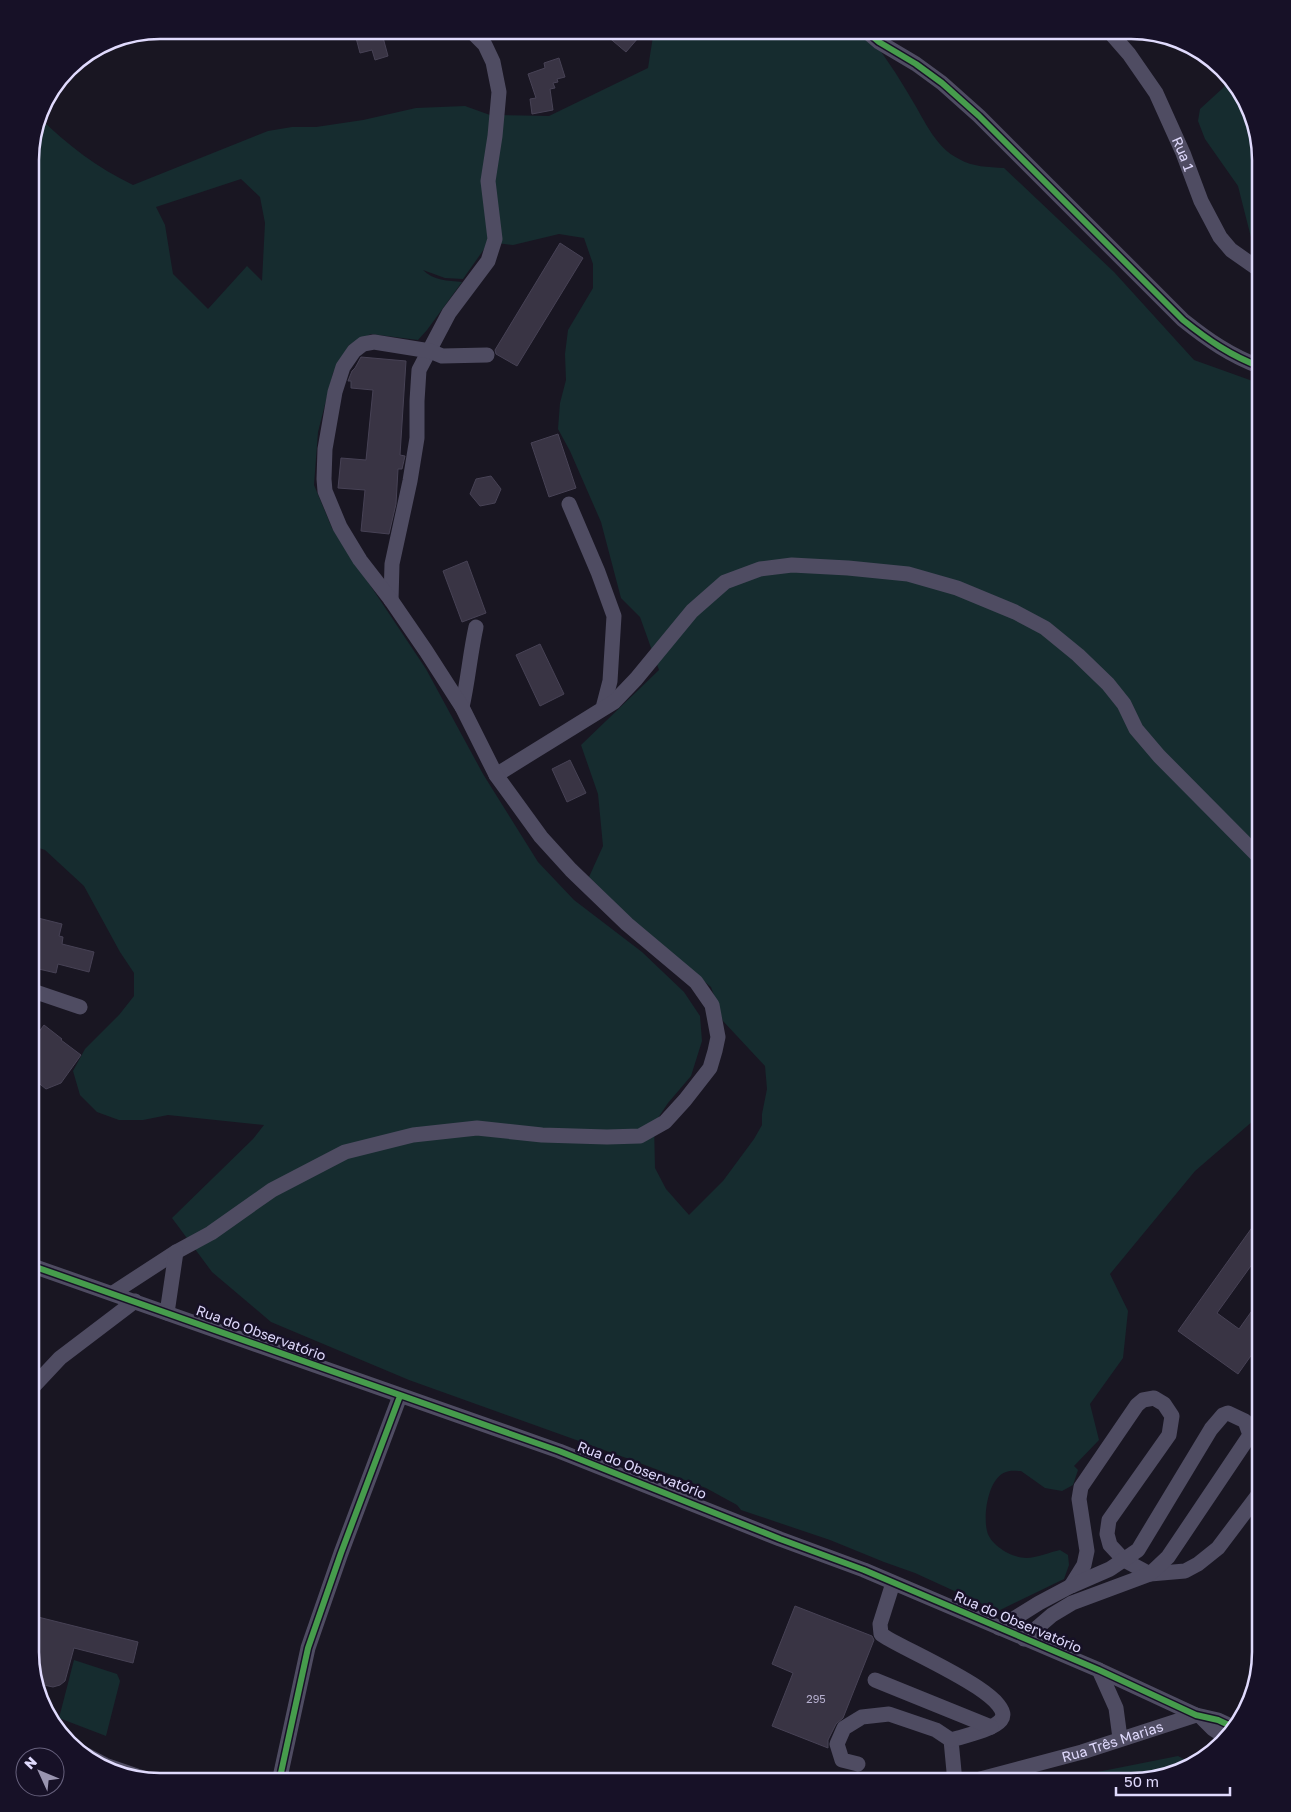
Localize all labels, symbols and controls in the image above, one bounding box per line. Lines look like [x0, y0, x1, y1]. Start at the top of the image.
street label: Rua 1 [1169, 134, 1198, 174]
street label: Rua do Observatório [194, 1301, 328, 1364]
street label: Rua do Observatório [575, 1437, 709, 1502]
street label: Rua do Observatório [952, 1587, 1084, 1656]
house number: 295 [806, 1692, 826, 1705]
street label: Rua Três Marias [1060, 1717, 1165, 1765]
north arrow [15, 1747, 65, 1797]
text: N [20, 1753, 40, 1772]
scale bar [1116, 1764, 1230, 1796]
text: 50 m [1124, 1772, 1159, 1790]

